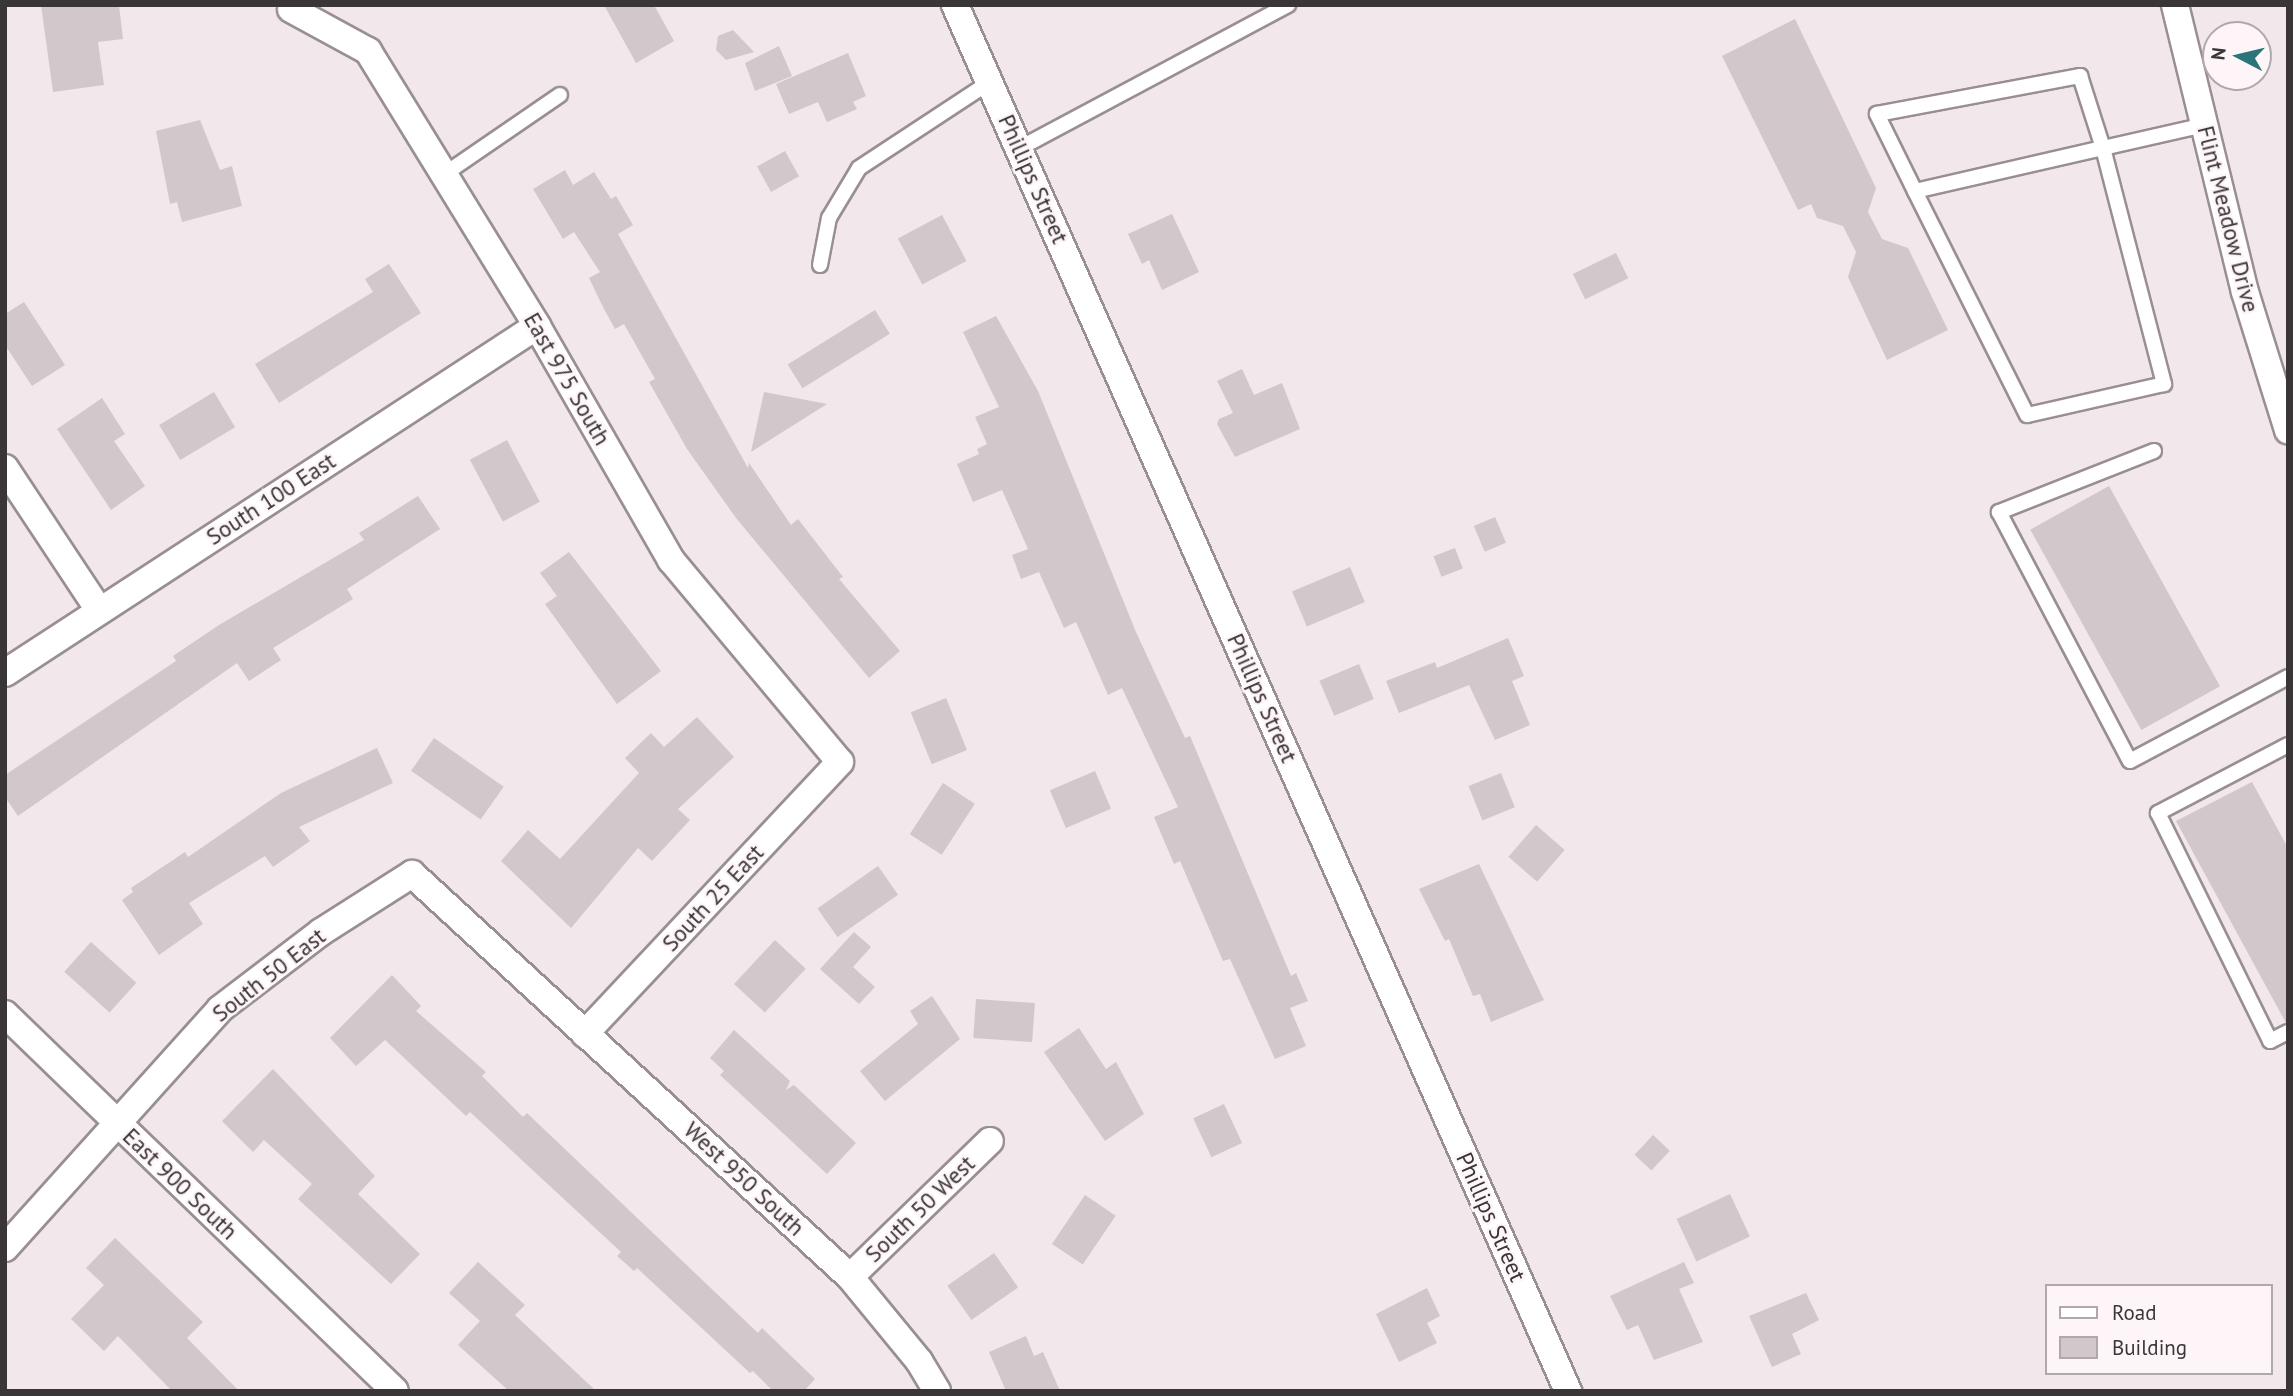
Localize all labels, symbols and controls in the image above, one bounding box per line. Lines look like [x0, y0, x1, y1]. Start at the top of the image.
north arrow [2202, 21, 2272, 91]
text: N [2205, 46, 2231, 61]
street label: Phillips Street [992, 110, 1074, 248]
street label: Flint Meadow Drive [2191, 123, 2265, 315]
street label: East 975 South [518, 308, 616, 450]
street label: South 100 East [201, 447, 341, 551]
street label: Phillips Street [1221, 629, 1303, 767]
street label: South 25 East [657, 839, 769, 957]
street label: South 50 East [207, 922, 331, 1028]
street label: West 950 South [678, 1116, 810, 1242]
street label: East 900 South [117, 1123, 243, 1245]
street label: Phillips Street [1450, 1148, 1532, 1286]
street label: South 50 West [859, 1150, 981, 1268]
legend [2044, 1284, 2272, 1375]
text: Road [2112, 1299, 2156, 1326]
text: Building [2112, 1334, 2187, 1361]

